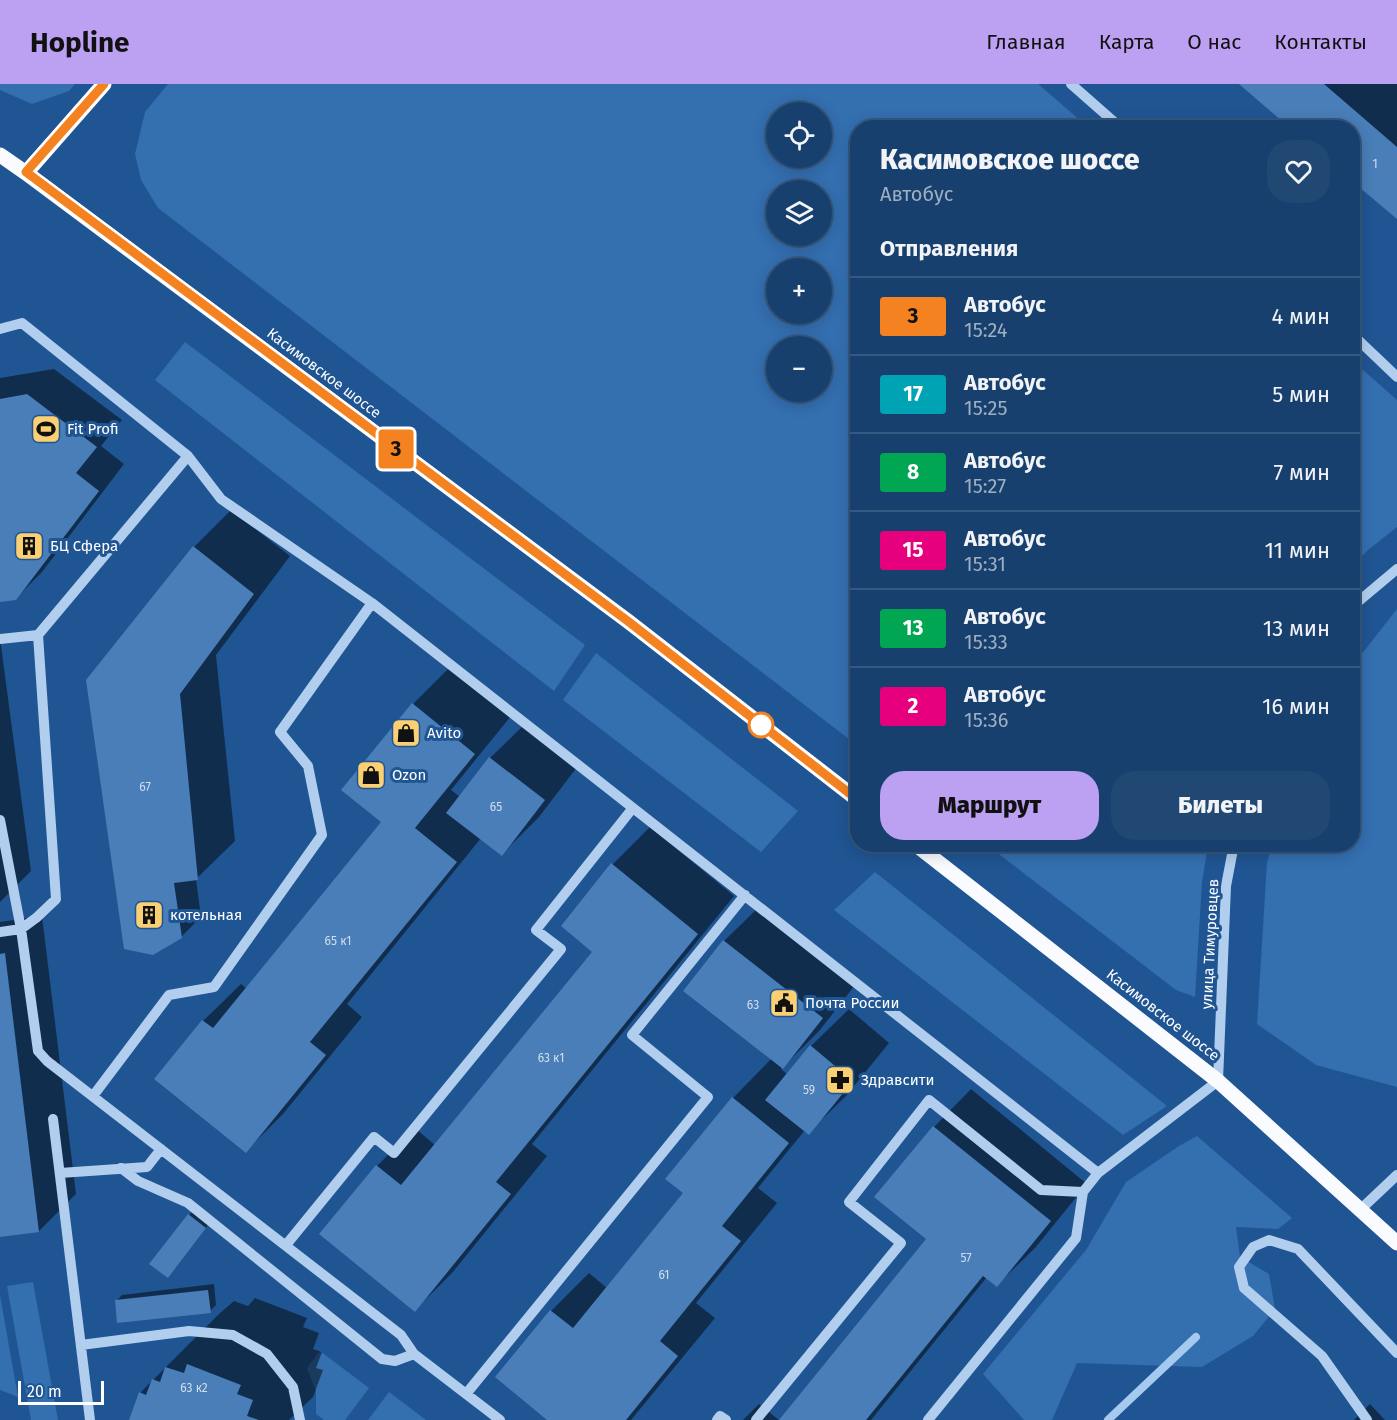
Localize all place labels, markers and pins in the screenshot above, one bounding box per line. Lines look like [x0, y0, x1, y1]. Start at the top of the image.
sports icon: Fit Profi [30, 413, 62, 445]
place label: Fit Profi [67, 420, 119, 438]
building icon: БЦ Сфера [13, 530, 45, 562]
place label: БЦ Сфера [50, 537, 118, 555]
unlabelled marker [748, 712, 774, 738]
shop icon: Avito [390, 717, 422, 749]
place label: Avito [427, 724, 461, 742]
shop icon: Ozon [355, 759, 387, 791]
place label: Ozon [392, 766, 426, 784]
building icon: котельная [133, 899, 165, 931]
place label: котельная [170, 906, 242, 924]
public building icon: Почта России [768, 987, 800, 1019]
place label: Почта России [805, 994, 900, 1012]
pharmacy icon: Здравсити [824, 1064, 856, 1096]
place label: Здравсити [861, 1071, 934, 1089]

